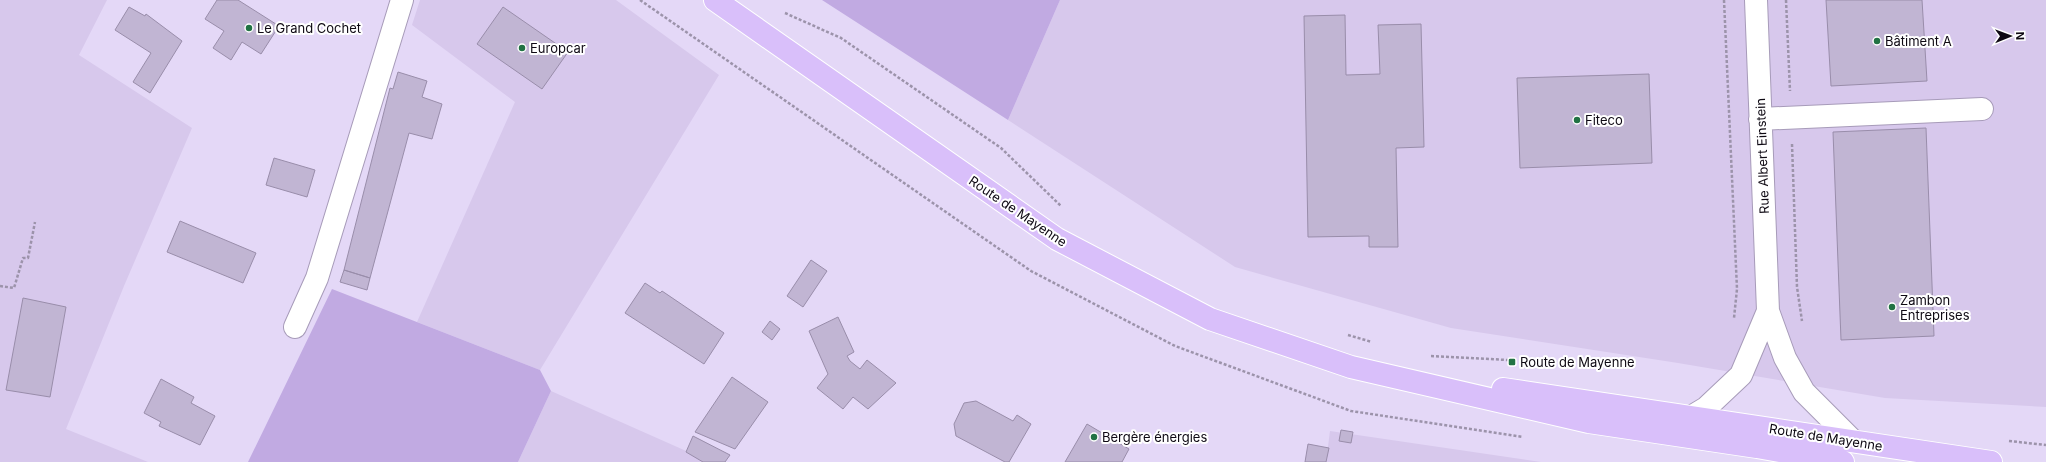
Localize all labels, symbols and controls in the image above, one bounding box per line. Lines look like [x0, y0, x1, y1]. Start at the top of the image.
north arrow [1990, 16, 2030, 56]
place label: Le Grand Cochet [257, 20, 361, 36]
marker: Le Grand Cochet [244, 23, 254, 33]
text: N [2013, 32, 2027, 40]
place label: Bâtiment A [1885, 33, 1952, 49]
marker: Bâtiment A [1872, 36, 1882, 46]
place label: Europcar [530, 40, 586, 56]
marker: Europcar [517, 43, 527, 53]
street label: Rue Albert Einstein [1752, 98, 1772, 214]
place label: Fiteco [1585, 112, 1623, 128]
marker: Fiteco [1572, 115, 1582, 125]
street label: Route de Mayenne [966, 172, 1070, 250]
place label: Zambon Entreprises [1900, 292, 1970, 323]
marker: Zambon Entreprises [1887, 302, 1897, 312]
place label: Route de Mayenne [1520, 354, 1635, 370]
marker: Route de Mayenne [1507, 357, 1517, 367]
street label: Route de Mayenne [1768, 420, 1884, 454]
place label: Bergère énergies [1102, 429, 1207, 445]
marker: Bergère énergies [1089, 432, 1099, 442]

